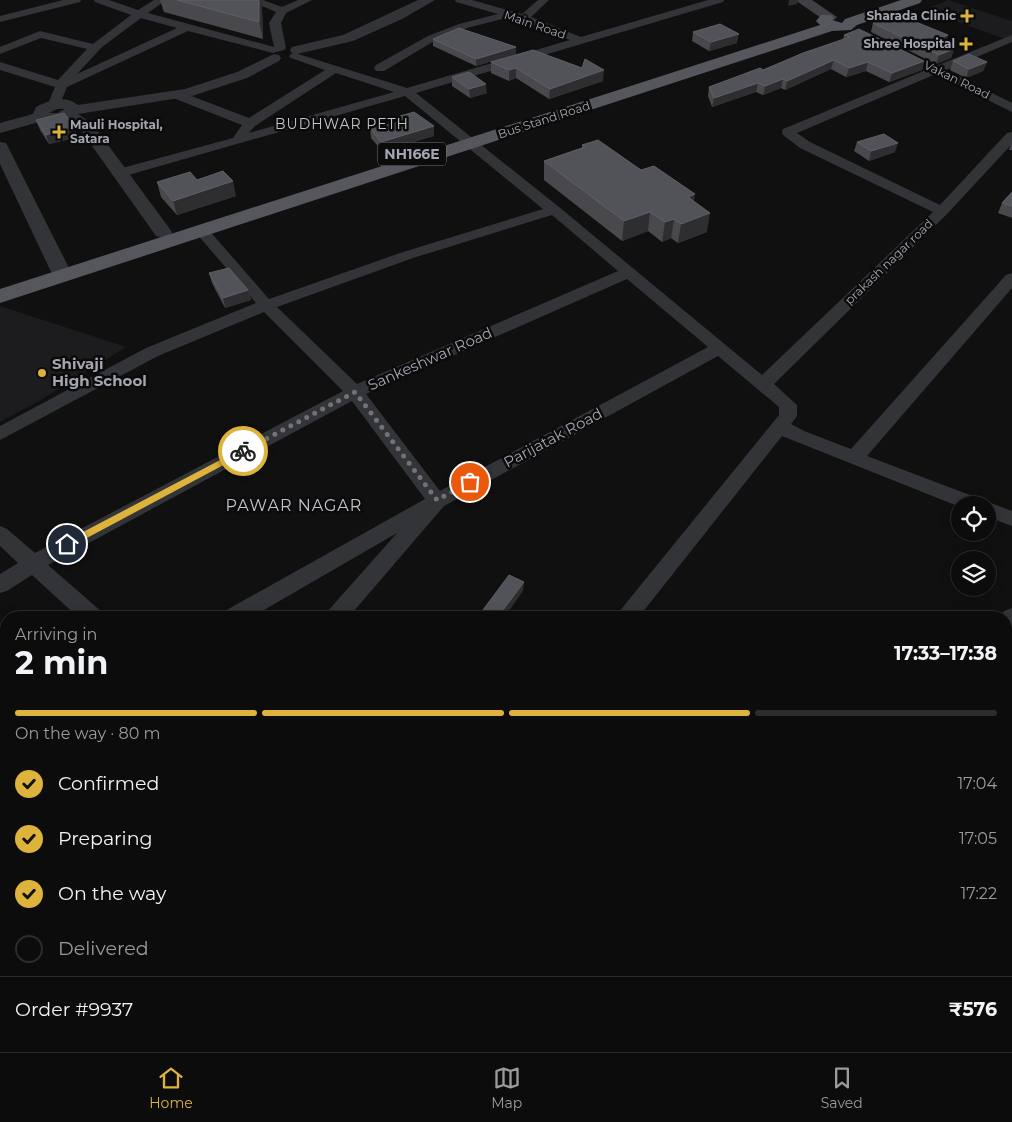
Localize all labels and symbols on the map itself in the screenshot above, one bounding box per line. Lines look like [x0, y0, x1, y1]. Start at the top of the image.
street label: Main Road [502, 7, 568, 42]
place label: Sharada Clinic [866, 8, 956, 23]
marker: Sharada Clinic [960, 9, 974, 23]
place label: Shree Hospital [864, 36, 955, 51]
marker: Shree Hospital [959, 37, 973, 51]
street label: Vakan Road [922, 57, 993, 102]
street label: Bus Stand Road [496, 98, 592, 141]
district label: BUDHWAR PETH [275, 115, 409, 133]
place label: Mauli Hospital, Satara [70, 117, 163, 146]
marker: Mauli Hospital, Satara [52, 125, 66, 139]
road number: NH166E [378, 142, 446, 166]
street label: prakash nagar road [842, 216, 936, 308]
street label: Sankeshwar Road [365, 323, 495, 395]
place label: Shivaji High School [52, 354, 147, 390]
marker: Shivaji High School [36, 367, 48, 379]
street label: Parijatak Road [500, 404, 605, 472]
courier [218, 426, 268, 476]
pin [449, 461, 491, 503]
district label: PAWAR NAGAR [226, 496, 362, 515]
pin [46, 523, 88, 565]

